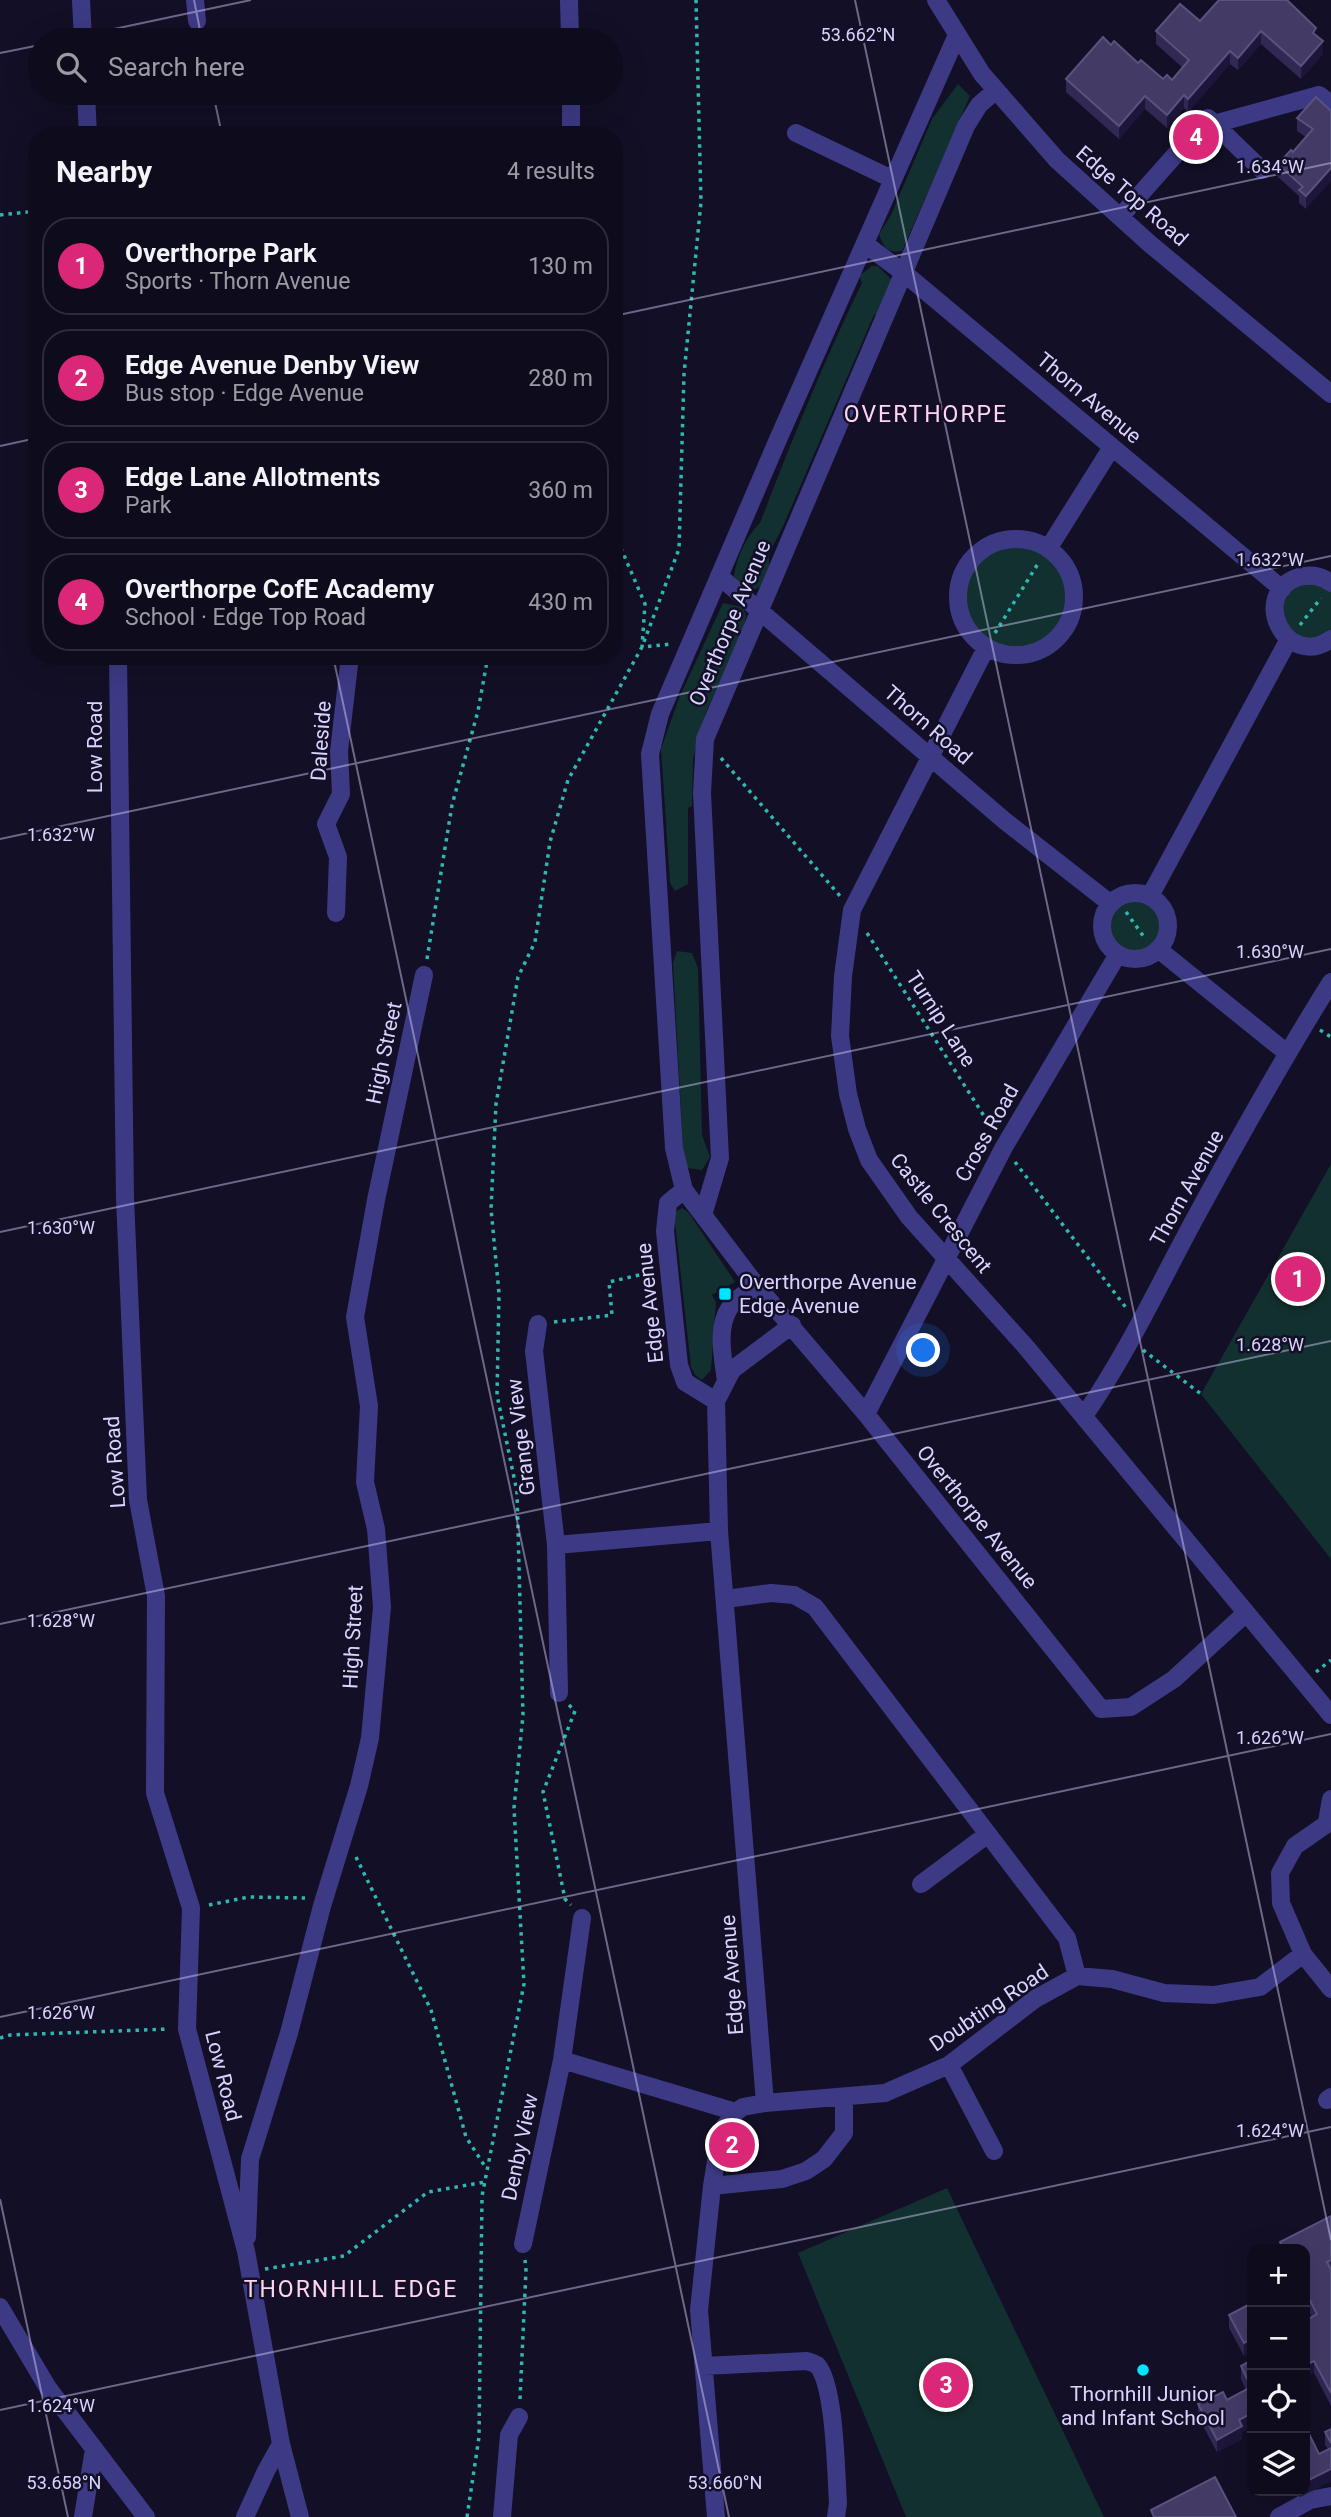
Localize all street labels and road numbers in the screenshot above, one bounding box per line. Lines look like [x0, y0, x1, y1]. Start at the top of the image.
street label: Edge Top Road [1071, 141, 1193, 251]
street label: Thorn Avenue [1032, 347, 1146, 449]
street label: Overthorpe Avenue [684, 537, 776, 709]
street label: Thorn Road [879, 680, 977, 770]
street label: Daleside [306, 700, 336, 782]
street label: Low Road [83, 701, 107, 793]
street label: Turnip Lane [901, 967, 981, 1071]
street label: High Street [361, 999, 407, 1106]
street label: Cross Road [950, 1080, 1024, 1186]
street label: Thorn Avenue [1145, 1126, 1229, 1250]
street label: Castle Crescent [885, 1148, 997, 1278]
street label: Edge Avenue [632, 1242, 668, 1364]
street label: Grange View [502, 1377, 540, 1497]
street label: Low Road [100, 1415, 130, 1509]
street label: Overthorpe Avenue [912, 1440, 1042, 1594]
street label: High Street [338, 1584, 368, 1690]
street label: Edge Avenue [716, 1914, 748, 2036]
street label: Doubting Road [925, 1959, 1053, 2057]
street label: Low Road [200, 2028, 246, 2124]
street label: Denby View [497, 2091, 543, 2203]

